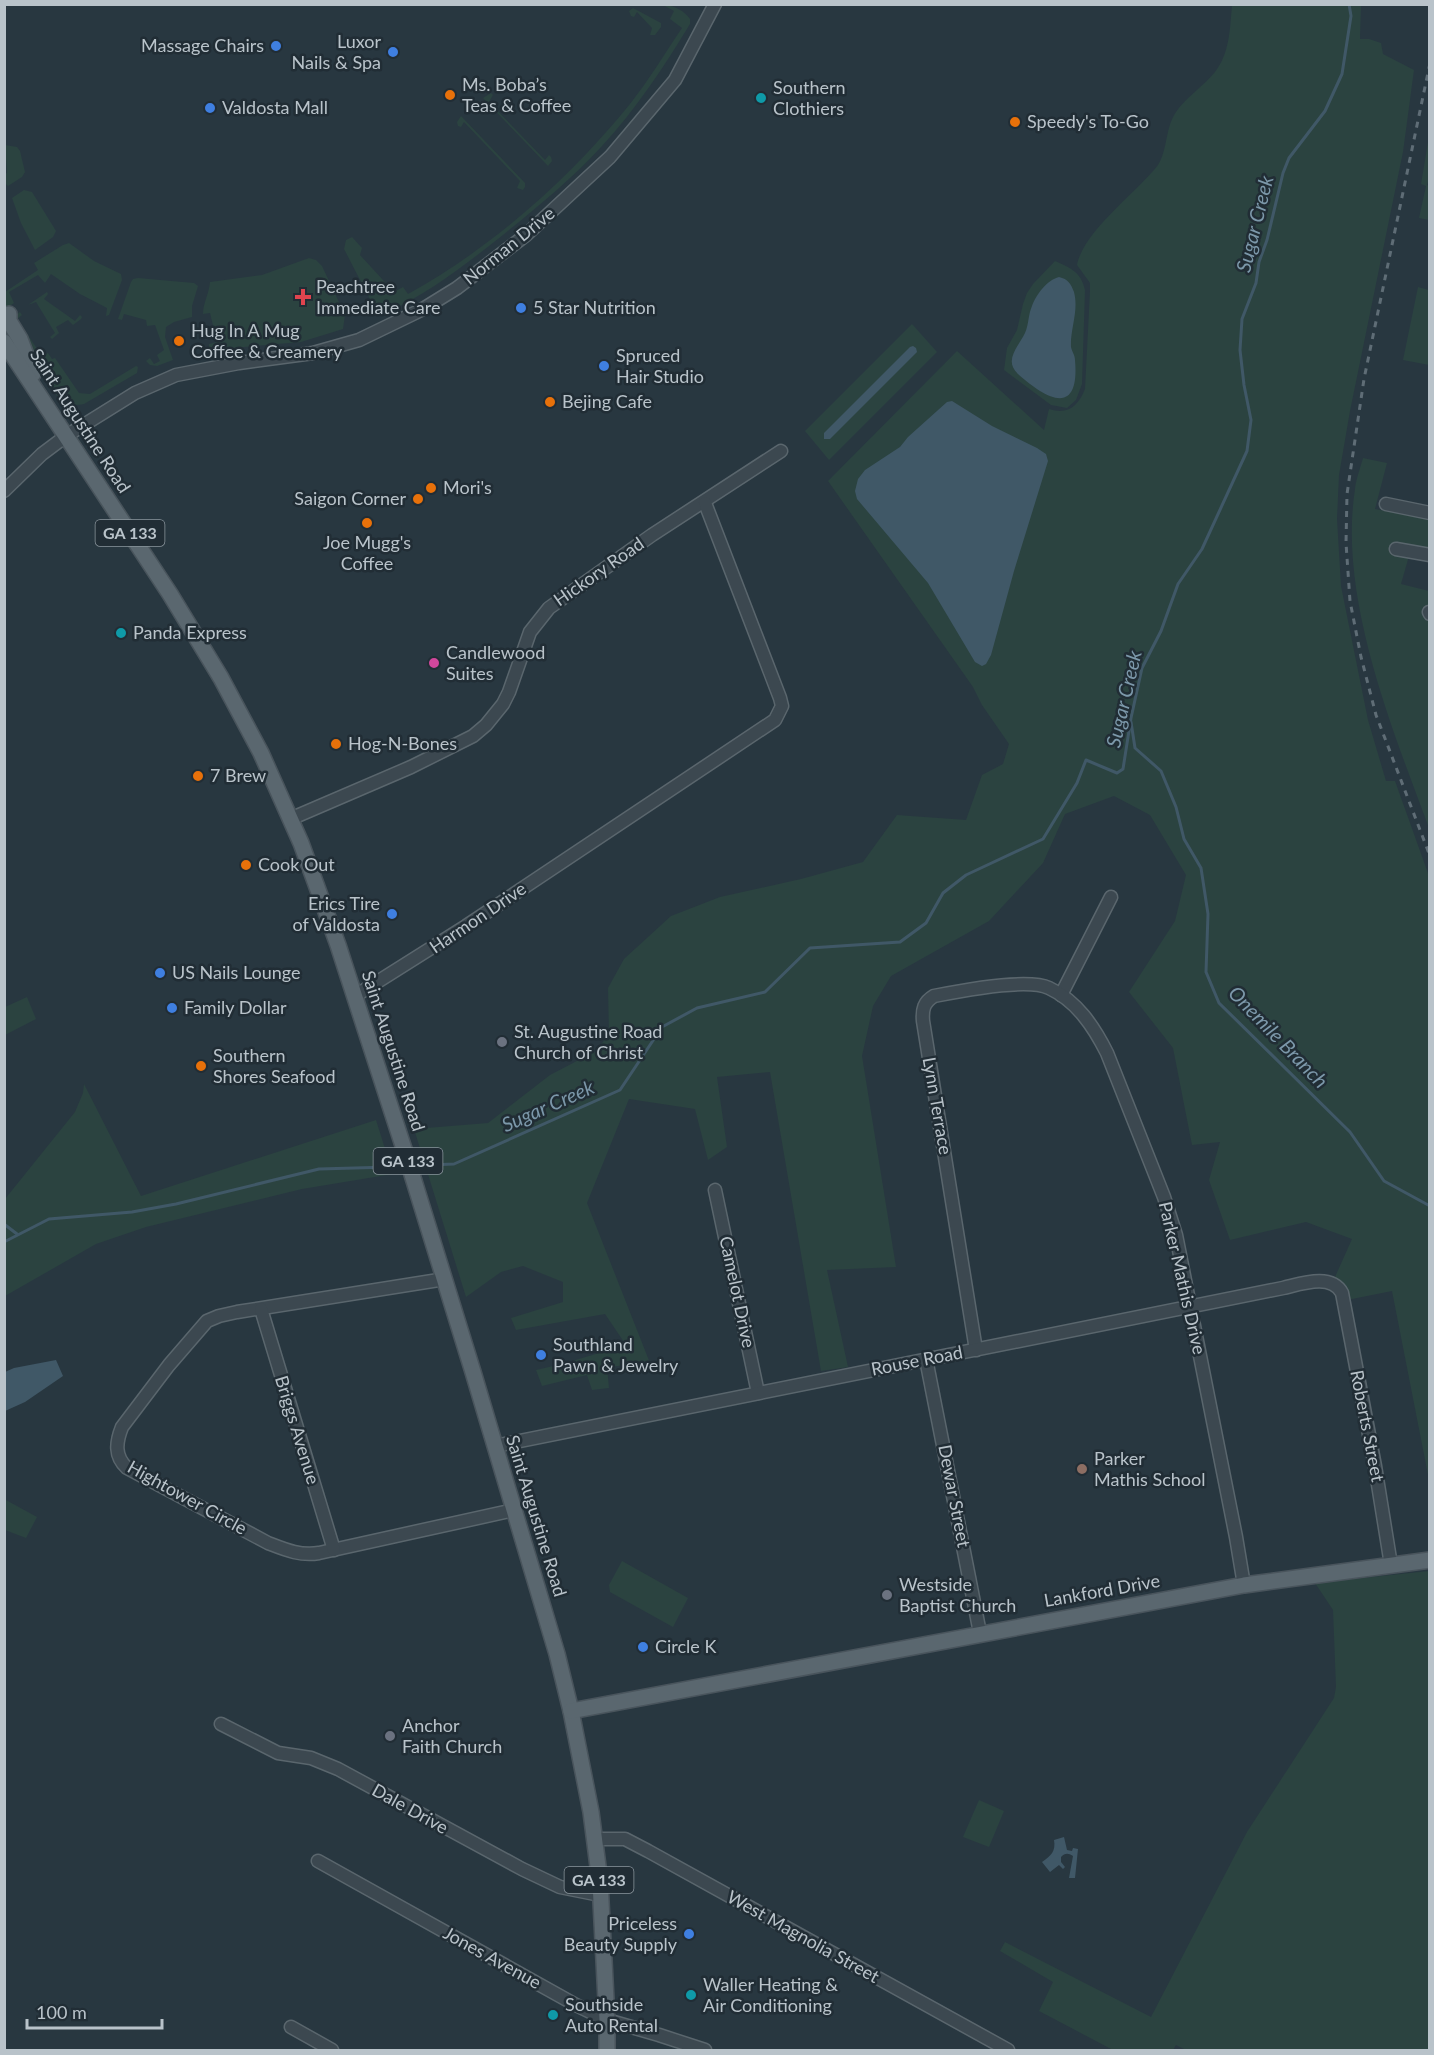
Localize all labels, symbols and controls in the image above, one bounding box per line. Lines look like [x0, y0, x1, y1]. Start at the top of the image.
place label: Luxor Nails & Spa [292, 30, 381, 73]
place label: Massage Chairs [141, 34, 264, 56]
marker: Massage Chairs [269, 39, 283, 53]
marker: Luxor Nails & Spa [386, 45, 400, 59]
place label: Ms. Boba’s Teas & Coffee [462, 73, 571, 116]
place label: Southern Clothiers [773, 76, 846, 119]
marker: Ms. Boba’s Teas & Coffee [443, 88, 457, 102]
marker: Southern Clothiers [754, 91, 768, 105]
place label: Valdosta Mall [222, 96, 328, 118]
marker: Valdosta Mall [203, 101, 217, 115]
place label: Speedy's To-Go [1027, 110, 1149, 132]
marker: Speedy's To-Go [1008, 115, 1022, 129]
water label: Sugar Creek [1230, 172, 1278, 275]
street label: Norman Drive [458, 202, 559, 289]
place label: Peachtree Immediate Care [316, 275, 440, 318]
marker: Peachtree Immediate Care [294, 288, 312, 306]
place label: 5 Star Nutrition [533, 296, 656, 318]
marker: 5 Star Nutrition [514, 301, 528, 315]
place label: Hug In A Mug Coffee & Creamery [191, 319, 343, 362]
marker: Hug In A Mug Coffee & Creamery [172, 334, 186, 348]
street label: Saint Augustine Road [26, 344, 136, 497]
place label: Spruced Hair Studio [616, 344, 704, 387]
marker: Spruced Hair Studio [597, 359, 611, 373]
place label: Bejing Cafe [562, 390, 652, 412]
marker: Bejing Cafe [543, 395, 557, 409]
place label: Mori's [443, 476, 492, 498]
marker: Mori's [424, 481, 438, 495]
place label: Saigon Corner [294, 487, 406, 509]
marker: Saigon Corner [411, 492, 425, 506]
marker: Joe Mugg's Coffee [360, 516, 374, 530]
road number: GA 133 [96, 520, 164, 546]
place label: Joe Mugg's Coffee [323, 531, 411, 574]
street label: Hickory Road [549, 532, 648, 610]
place label: Panda Express [133, 621, 247, 643]
marker: Panda Express [114, 626, 128, 640]
place label: Candlewood Suites [446, 641, 545, 684]
water label: Sugar Creek [1100, 647, 1146, 750]
marker: Candlewood Suites [427, 656, 441, 670]
place label: Hog-N-Bones [348, 732, 457, 754]
marker: Hog-N-Bones [329, 737, 343, 751]
place label: 7 Brew [210, 764, 266, 786]
marker: 7 Brew [191, 769, 205, 783]
place label: Cook Out [258, 853, 335, 875]
marker: Cook Out [239, 858, 253, 872]
street label: Harmon Drive [425, 877, 530, 957]
place label: Erics Tire of Valdosta [293, 892, 380, 935]
marker: Erics Tire of Valdosta [385, 907, 399, 921]
place label: US Nails Lounge [172, 961, 301, 983]
marker: US Nails Lounge [153, 966, 167, 980]
street label: Saint Augustine Road [358, 968, 430, 1134]
water label: Onemile Branch [1224, 980, 1333, 1092]
place label: Family Dollar [184, 996, 287, 1018]
marker: Family Dollar [165, 1001, 179, 1015]
place label: St. Augustine Road Church of Christ [514, 1020, 662, 1063]
marker: St. Augustine Road Church of Christ [495, 1035, 509, 1049]
place label: Southern Shores Seafood [213, 1044, 335, 1087]
street label: Lynn Terrace [919, 1055, 957, 1156]
marker: Southern Shores Seafood [194, 1059, 208, 1073]
water label: Sugar Creek [498, 1074, 598, 1136]
road number: GA 133 [374, 1148, 442, 1174]
street label: Parker Mathis Drive [1155, 1199, 1211, 1356]
street label: Camelot Drive [715, 1234, 761, 1350]
place label: Southland Pawn & Jewelry [553, 1333, 679, 1376]
street label: Rouse Road [869, 1340, 964, 1380]
marker: Southland Pawn & Jewelry [534, 1348, 548, 1362]
street label: Roberts Street [1346, 1368, 1390, 1484]
street label: Briggs Avenue [271, 1373, 325, 1487]
street label: Saint Augustine Road [502, 1432, 572, 1599]
street label: Dewar Street [934, 1443, 976, 1550]
place label: Parker Mathis School [1094, 1447, 1206, 1490]
street label: Hightower Circle [124, 1455, 251, 1539]
marker: Parker Mathis School [1075, 1462, 1089, 1476]
street label: Lankford Drive [1042, 1569, 1162, 1611]
place label: Westside Baptist Church [899, 1573, 1016, 1616]
marker: Westside Baptist Church [880, 1588, 894, 1602]
place label: Circle K [655, 1635, 716, 1657]
marker: Circle K [636, 1640, 650, 1654]
place label: Anchor Faith Church [402, 1714, 502, 1757]
marker: Anchor Faith Church [383, 1729, 397, 1743]
street label: Dale Drive [369, 1778, 452, 1838]
road number: GA 133 [564, 1867, 634, 1893]
street label: West Magnolia Street [724, 1885, 884, 1987]
place label: Priceless Beauty Supply [564, 1912, 678, 1955]
street label: Jones Avenue [440, 1921, 545, 1993]
marker: Priceless Beauty Supply [682, 1927, 696, 1941]
place label: Waller Heating & Air Conditioning [703, 1973, 838, 2016]
marker: Waller Heating & Air Conditioning [684, 1988, 698, 2002]
scale bar [27, 1992, 162, 2030]
place label: Southside Auto Rental [565, 1993, 658, 2036]
text: 100 m [36, 2001, 87, 2023]
marker: Southside Auto Rental [546, 2008, 560, 2022]

